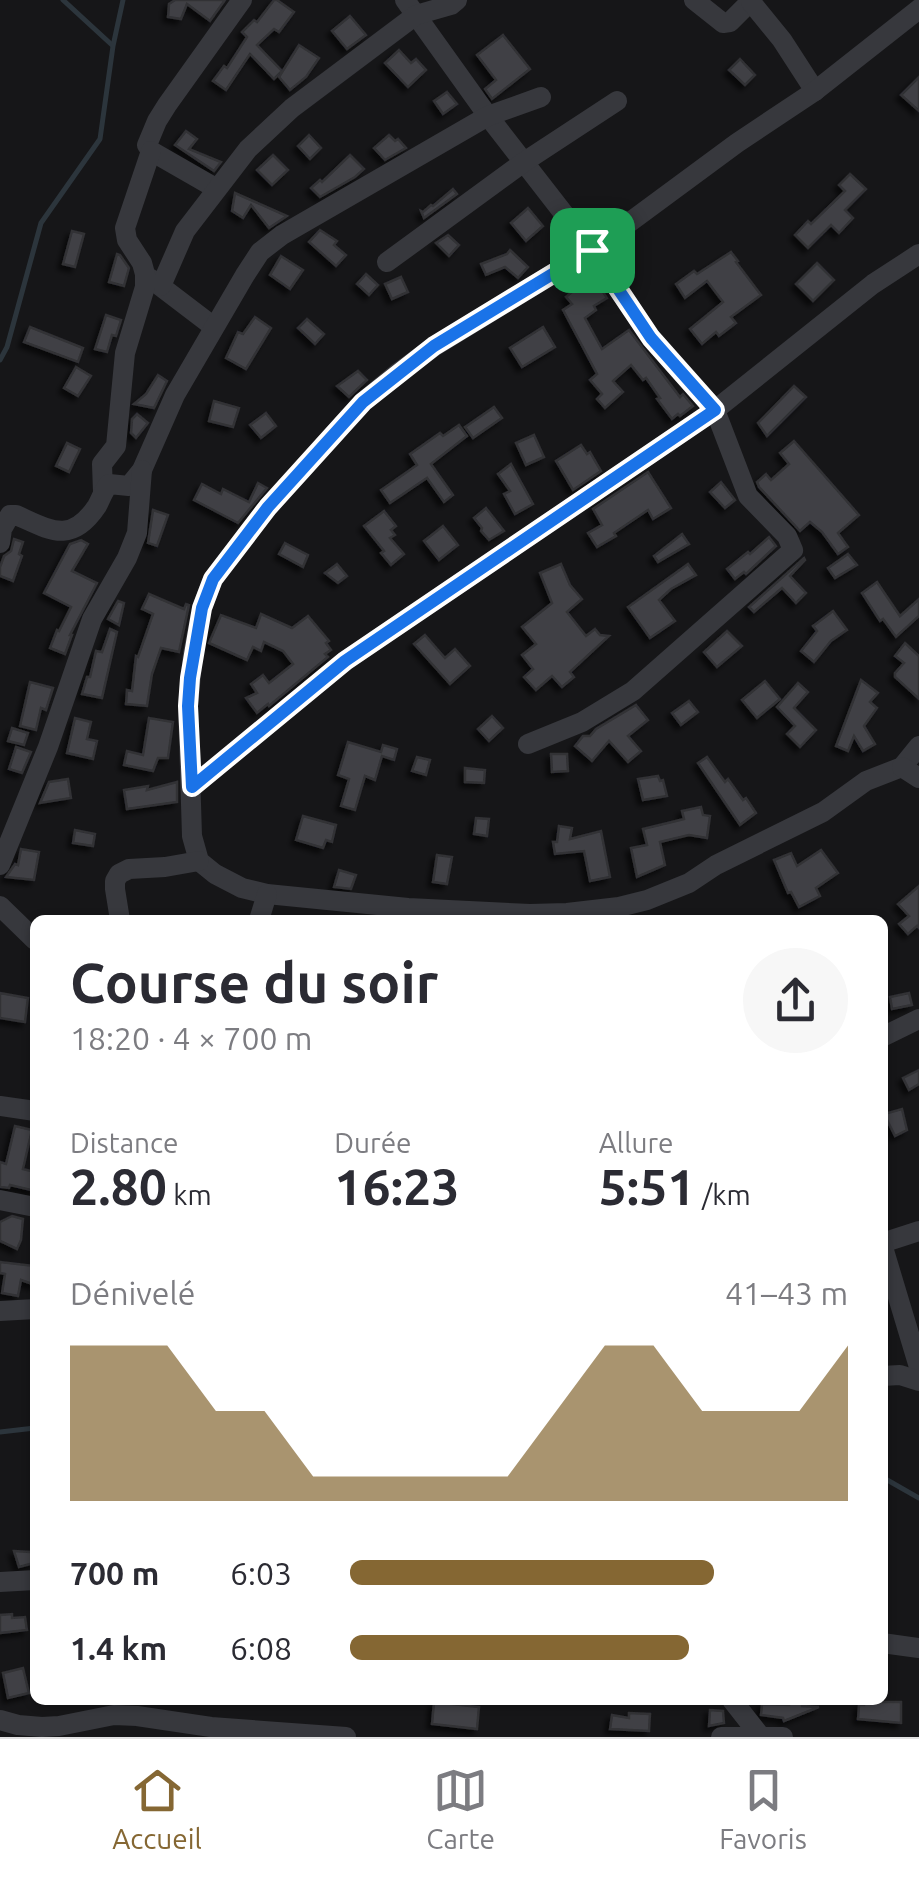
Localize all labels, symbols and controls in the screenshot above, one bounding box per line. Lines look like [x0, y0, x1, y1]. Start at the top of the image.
pin [550, 208, 635, 293]
icon: arrive [565, 223, 620, 278]
button: share [743, 948, 848, 1053]
text: Course du soir [70, 952, 438, 1013]
text: 18:20 · 4 × 700 m [70, 1020, 312, 1056]
text: Distance [70, 1127, 178, 1158]
text: Durée [334, 1127, 412, 1158]
text: Allure [599, 1127, 674, 1158]
text: 2.80 [70, 1158, 167, 1214]
text: 16:23 [334, 1158, 459, 1214]
text: 5:51 [599, 1158, 696, 1214]
text: km [167, 1179, 212, 1210]
text: /km [696, 1179, 751, 1210]
text: Dénivelé [70, 1275, 196, 1311]
text: 41–43 m [725, 1275, 848, 1311]
text: 700 m [70, 1555, 159, 1591]
text: 6:03 [230, 1555, 292, 1591]
text: 1.4 km [70, 1630, 167, 1666]
text: 6:08 [230, 1630, 292, 1666]
tab: Accueil [112, 1763, 202, 1854]
tab: Carte [426, 1763, 495, 1854]
tab: Favoris [719, 1763, 807, 1854]

